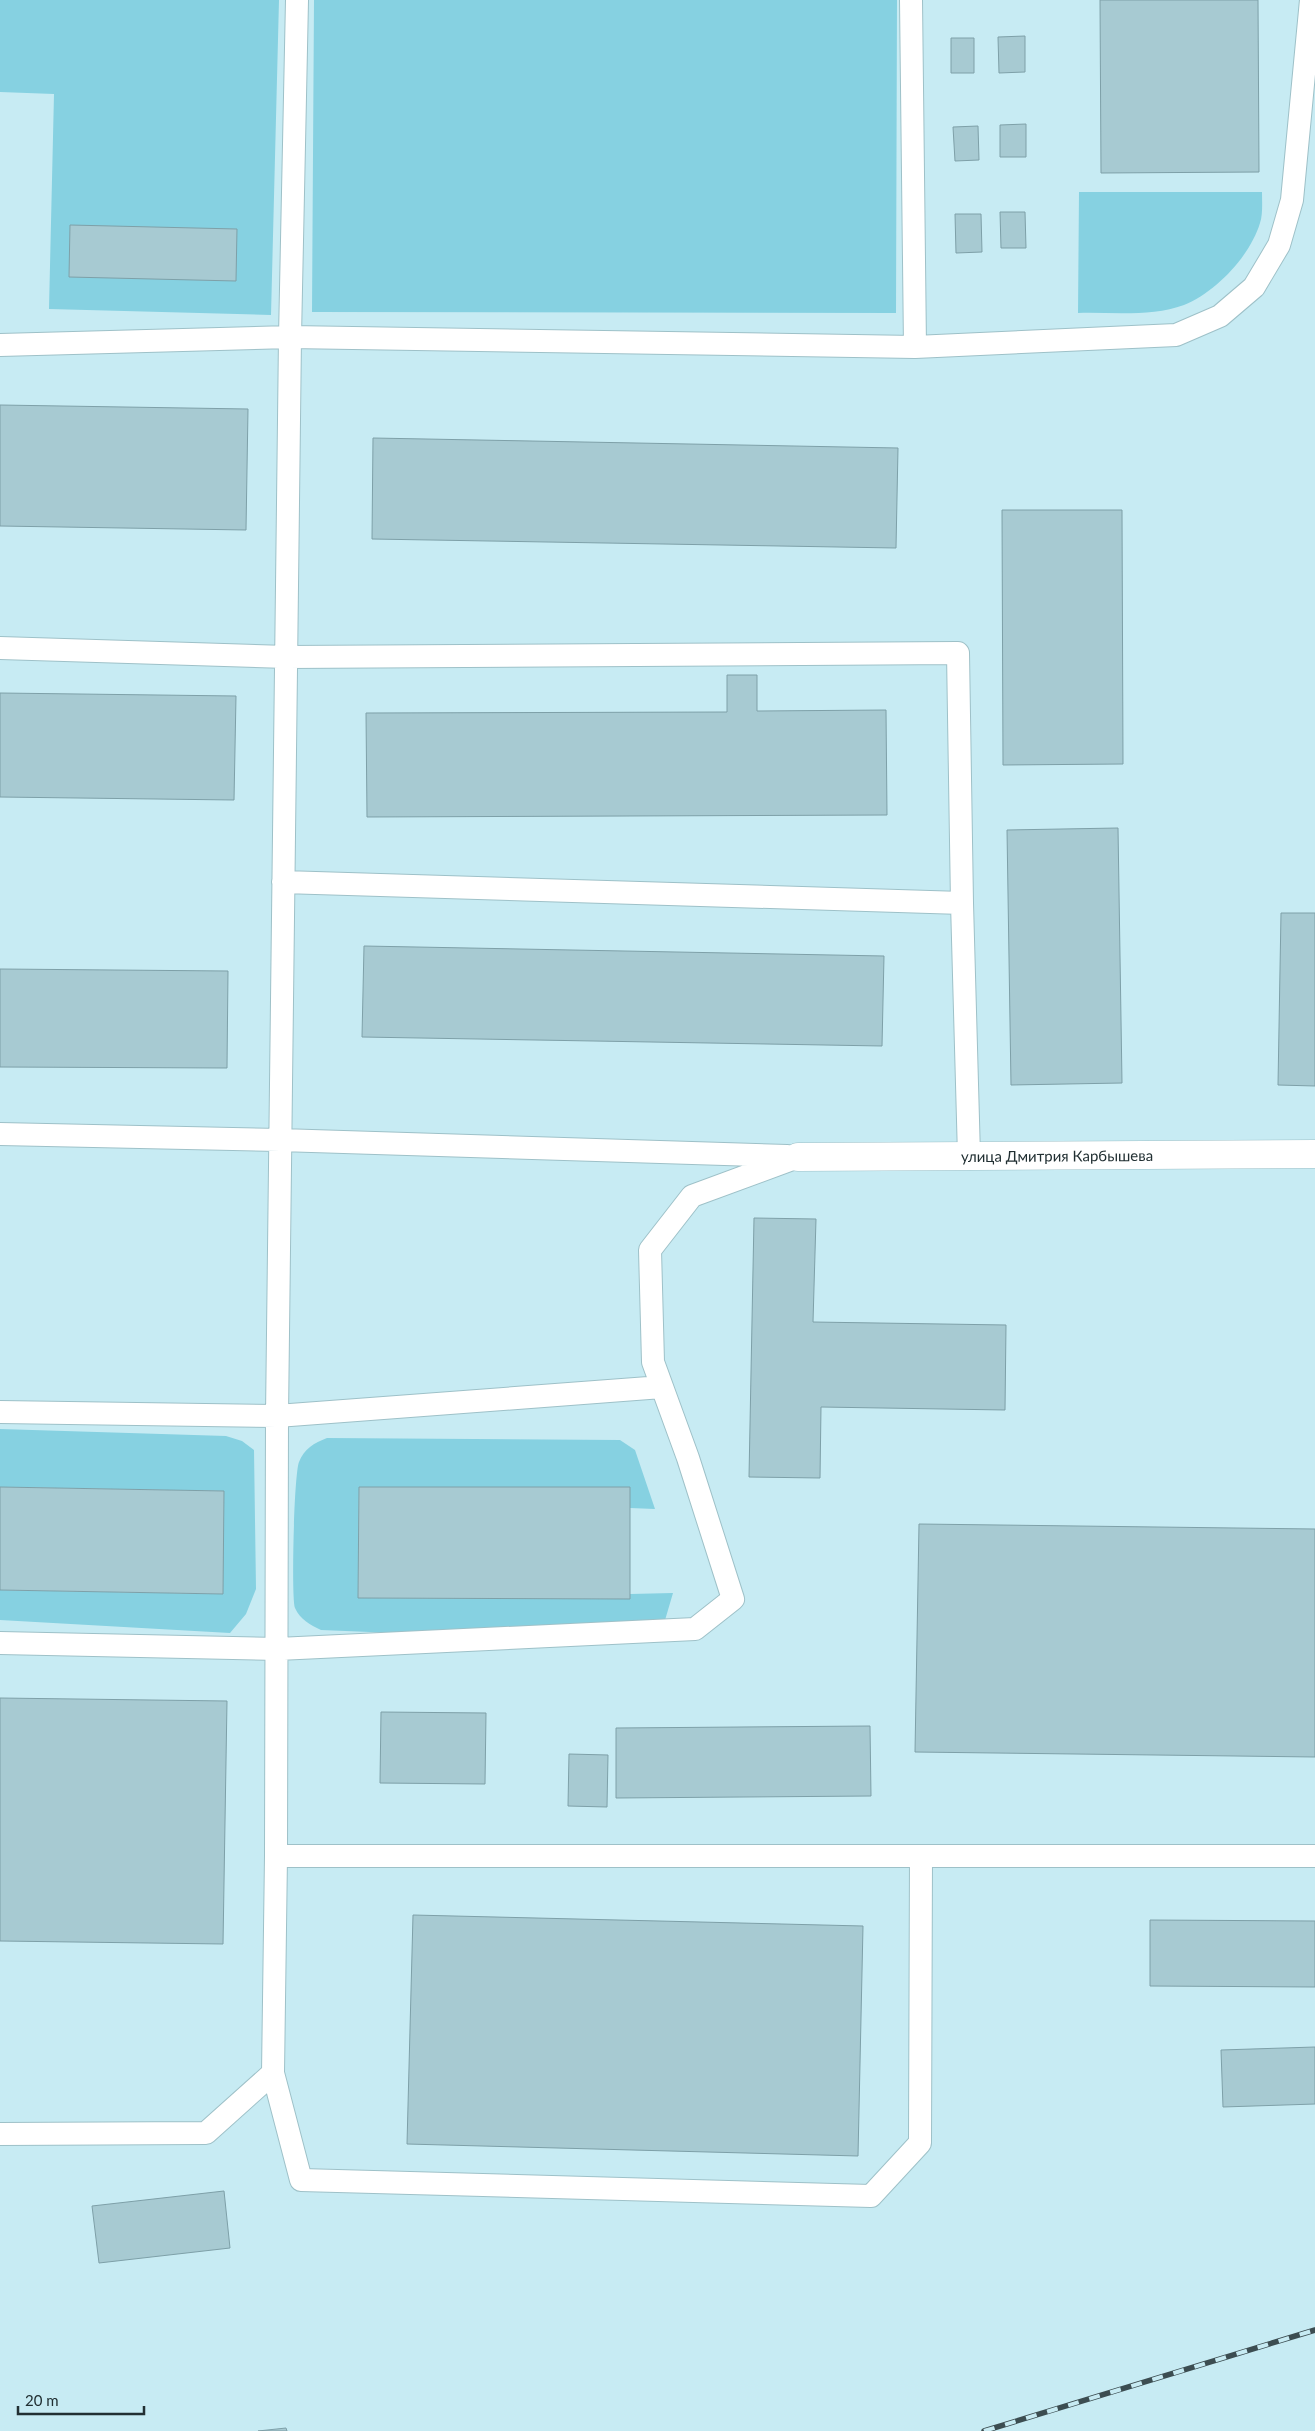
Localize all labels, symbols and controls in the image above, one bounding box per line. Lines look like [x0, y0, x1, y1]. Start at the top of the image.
street label: улица Дмитрия Карбышева [961, 1146, 1153, 1165]
scale bar [18, 2384, 144, 2416]
text: 20 m [25, 2391, 59, 2409]

